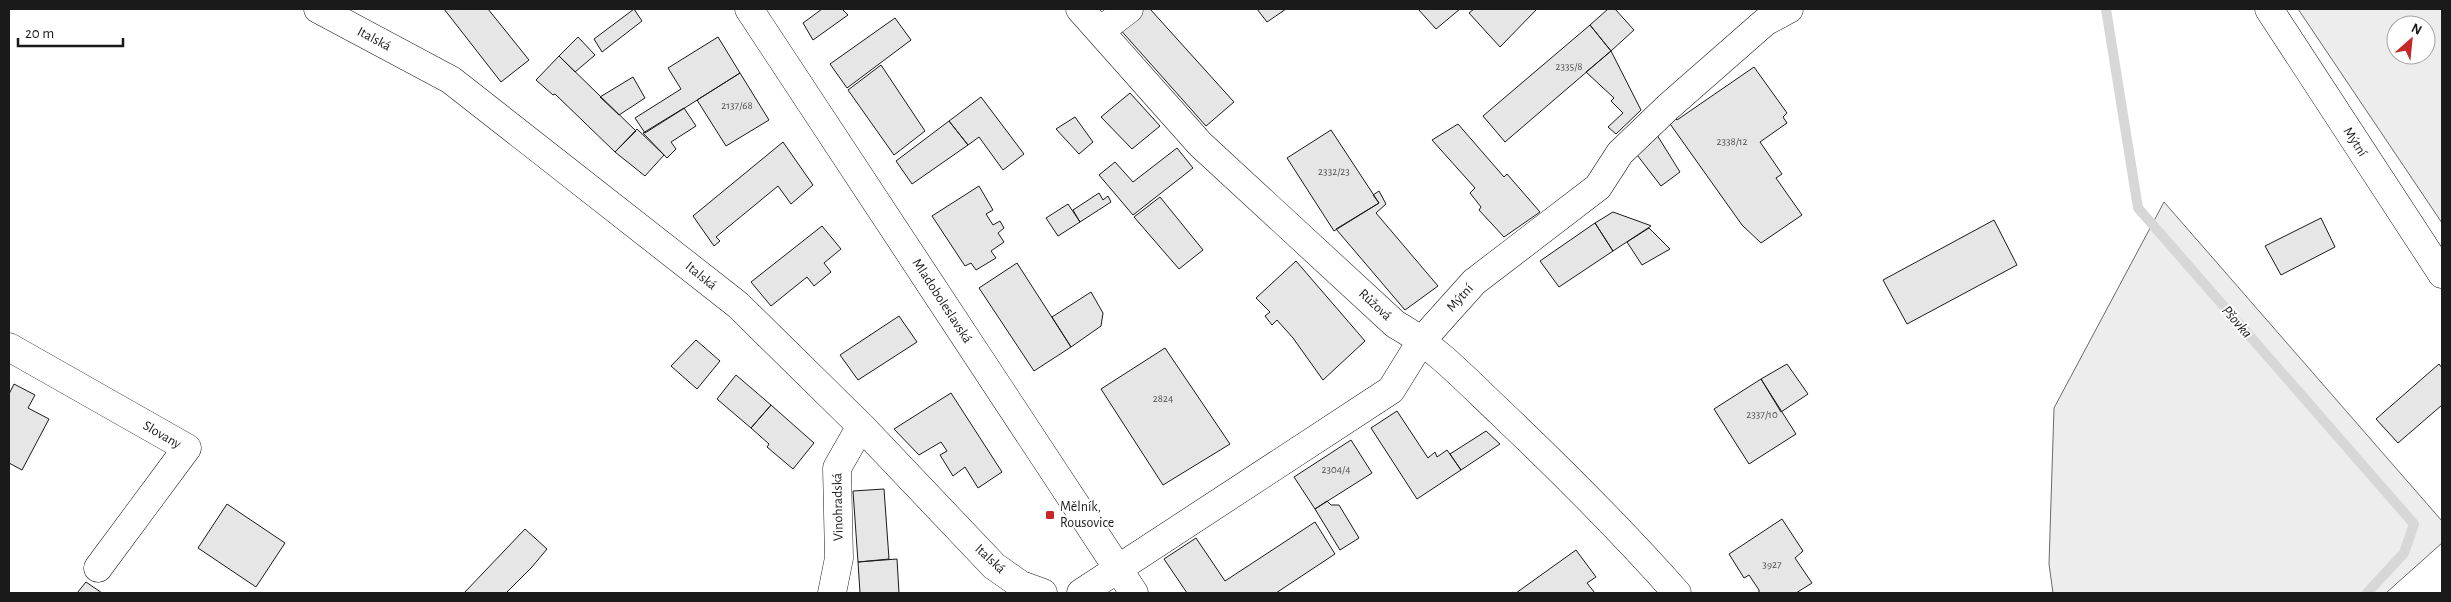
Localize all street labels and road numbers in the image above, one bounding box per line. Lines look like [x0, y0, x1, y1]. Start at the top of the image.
street label: Italská [355, 24, 394, 54]
street label: Mýtní [2340, 125, 2370, 160]
street label: Mladoboleslavská [910, 256, 975, 346]
street label: Italská [683, 259, 720, 293]
street label: Mýtní [1444, 281, 1476, 315]
street label: Růžová [1356, 287, 1394, 324]
street label: Slovany [140, 419, 184, 451]
street label: Vinohradská [830, 472, 846, 541]
street label: Italská [972, 542, 1008, 577]

